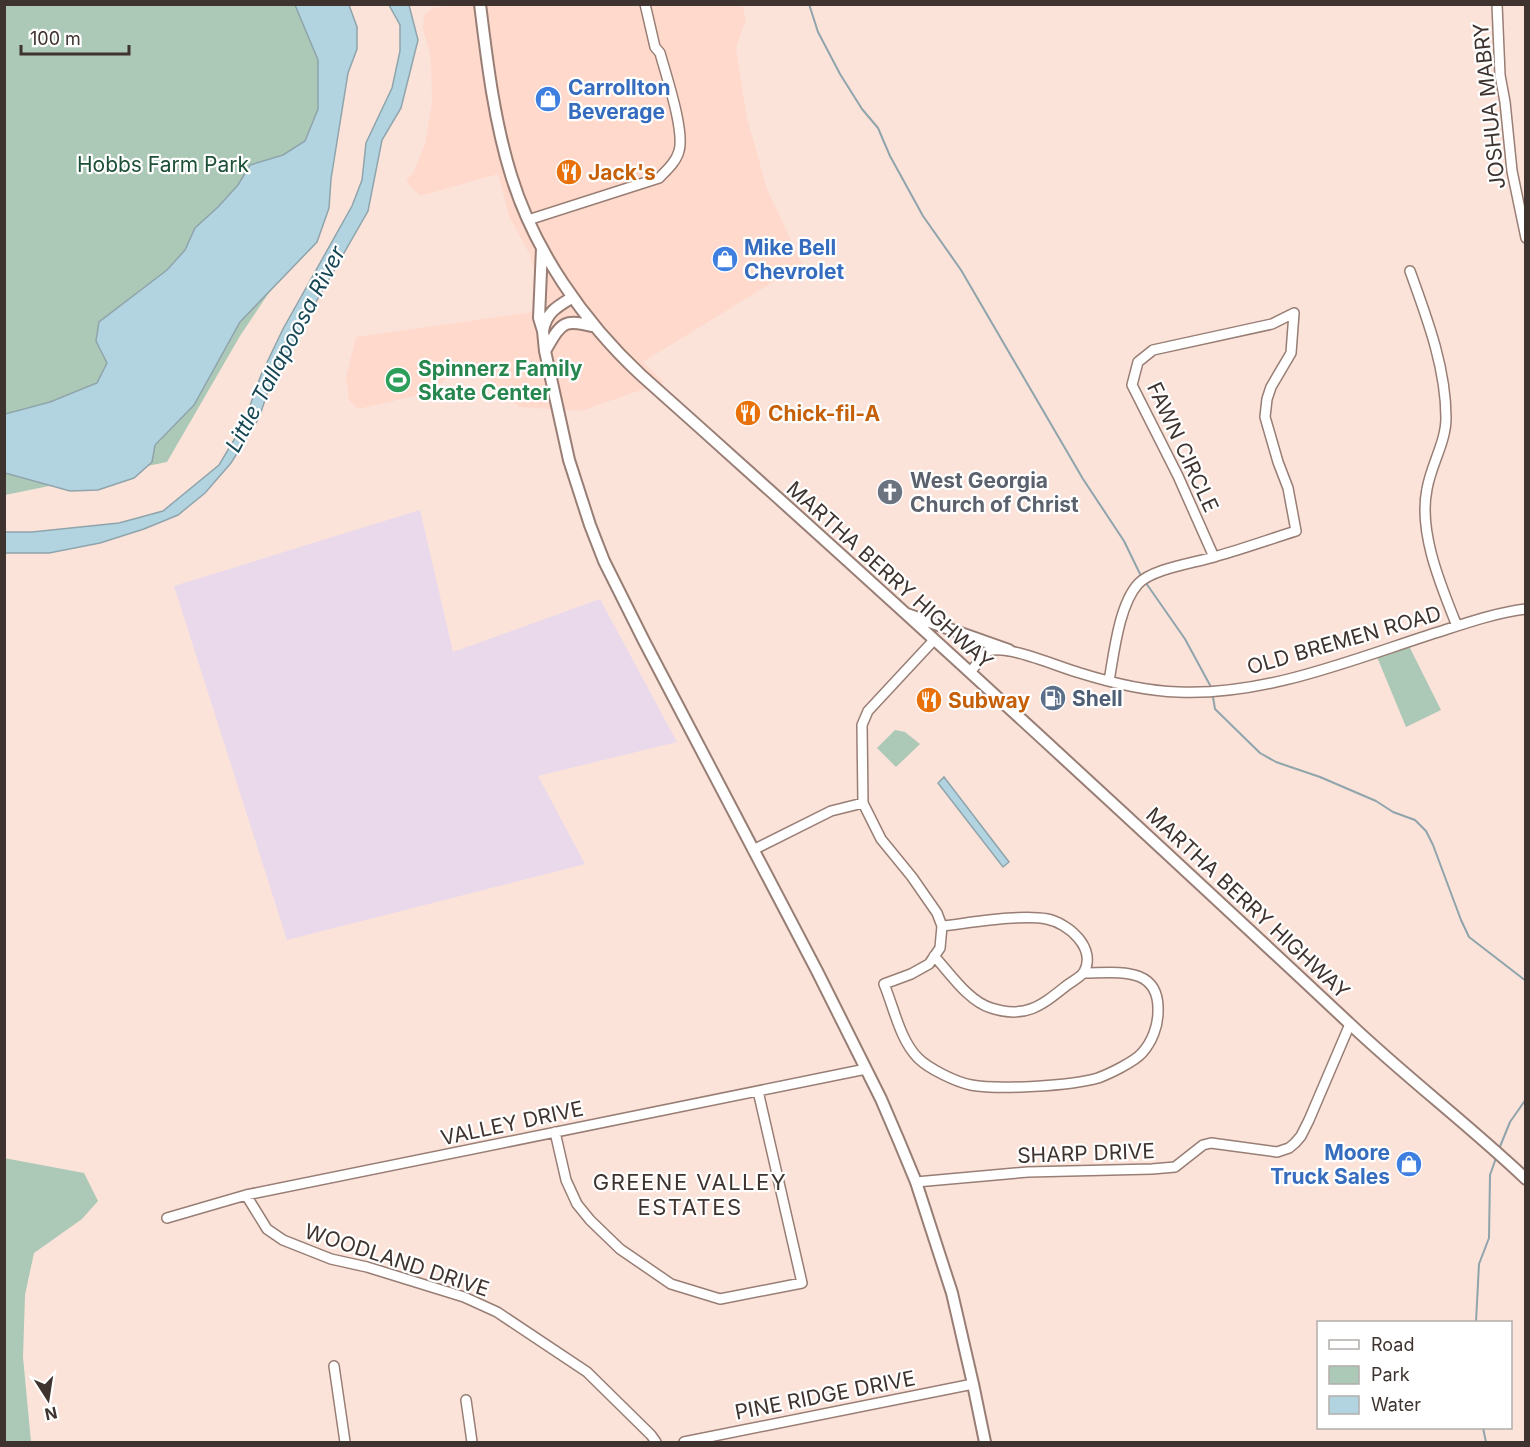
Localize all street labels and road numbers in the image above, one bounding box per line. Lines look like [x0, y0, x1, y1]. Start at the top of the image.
street label: JOSHUA MABRY [1468, 22, 1510, 190]
street label: FAWN CIRCLE [1142, 378, 1224, 516]
street label: MARTHA BERRY HIGHWAY [782, 476, 998, 674]
street label: OLD BREMEN ROAD [1244, 600, 1444, 680]
street label: MARTHA BERRY HIGHWAY [1141, 802, 1355, 1004]
street label: VALLEY DRIVE [438, 1096, 586, 1150]
street label: SHARP DRIVE [1017, 1138, 1155, 1168]
street label: WOODLAND DRIVE [302, 1218, 492, 1302]
street label: PINE RIDGE DRIVE [733, 1365, 917, 1425]

